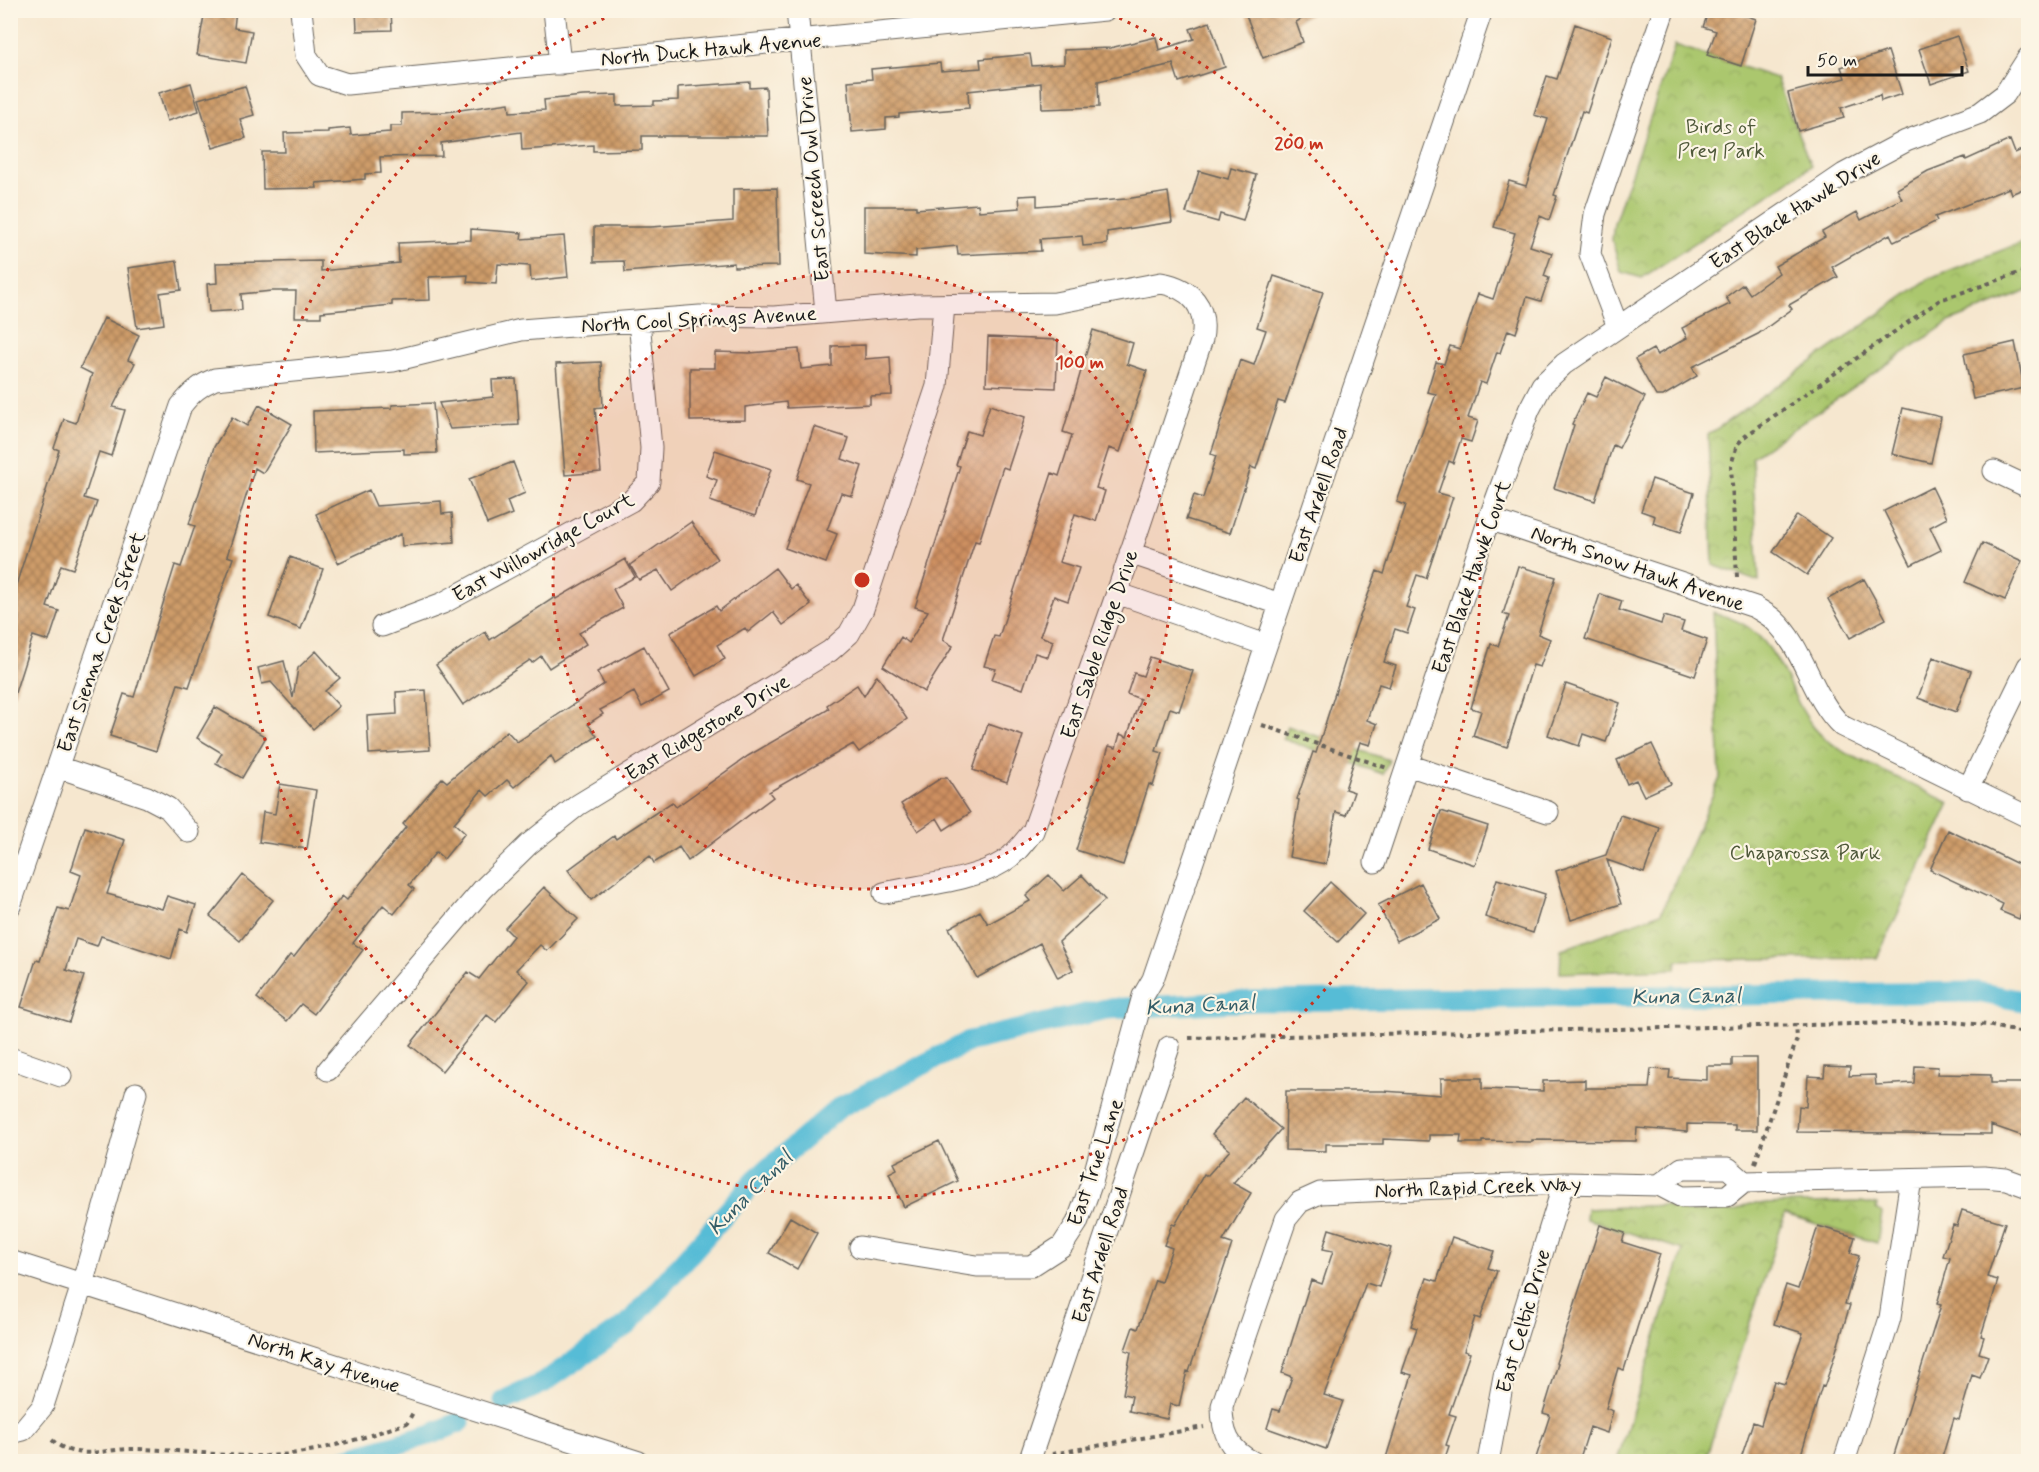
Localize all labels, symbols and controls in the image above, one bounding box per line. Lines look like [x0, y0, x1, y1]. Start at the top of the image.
street label: North Duck Hawk Avenue [599, 26, 823, 74]
scale bar [1808, 39, 1962, 77]
text: 50 m [1817, 49, 1857, 73]
street label: East Screech Owl Drive [791, 75, 837, 283]
park label: Birds of Prey Park [1677, 113, 1765, 165]
text: 200 m [1274, 132, 1324, 156]
street label: East Black Hawk Drive [1704, 145, 1887, 277]
street label: North Cool Springs Avenue [581, 300, 818, 340]
text: 100 m [1056, 351, 1104, 375]
street label: East Ardell Road [1283, 424, 1355, 567]
street label: East Black Hawk Court [1426, 476, 1518, 678]
street label: East Willowridge Court [448, 486, 640, 609]
street label: North Snow Hawk Avenue [1527, 519, 1748, 619]
street label: East Sienna Creek Street [51, 527, 153, 757]
street label: East Sable Ridge Drive [1054, 546, 1147, 743]
centre of rings [852, 570, 872, 590]
street label: East Ridgestone Drive [620, 668, 795, 789]
park label: Chaparossa Park [1730, 839, 1881, 867]
water label: Kuna Canal [1631, 982, 1743, 1012]
water label: Kuna Canal [1145, 989, 1257, 1023]
street label: East True Lane [1061, 1095, 1131, 1230]
water label: Kuna Canal [702, 1144, 800, 1242]
street label: North Rapid Creek Way [1374, 1170, 1582, 1206]
street label: East Ardell Road [1066, 1183, 1136, 1327]
street label: East Celtic Drive [1490, 1246, 1558, 1396]
street label: North Kay Avenue [244, 1325, 403, 1401]

